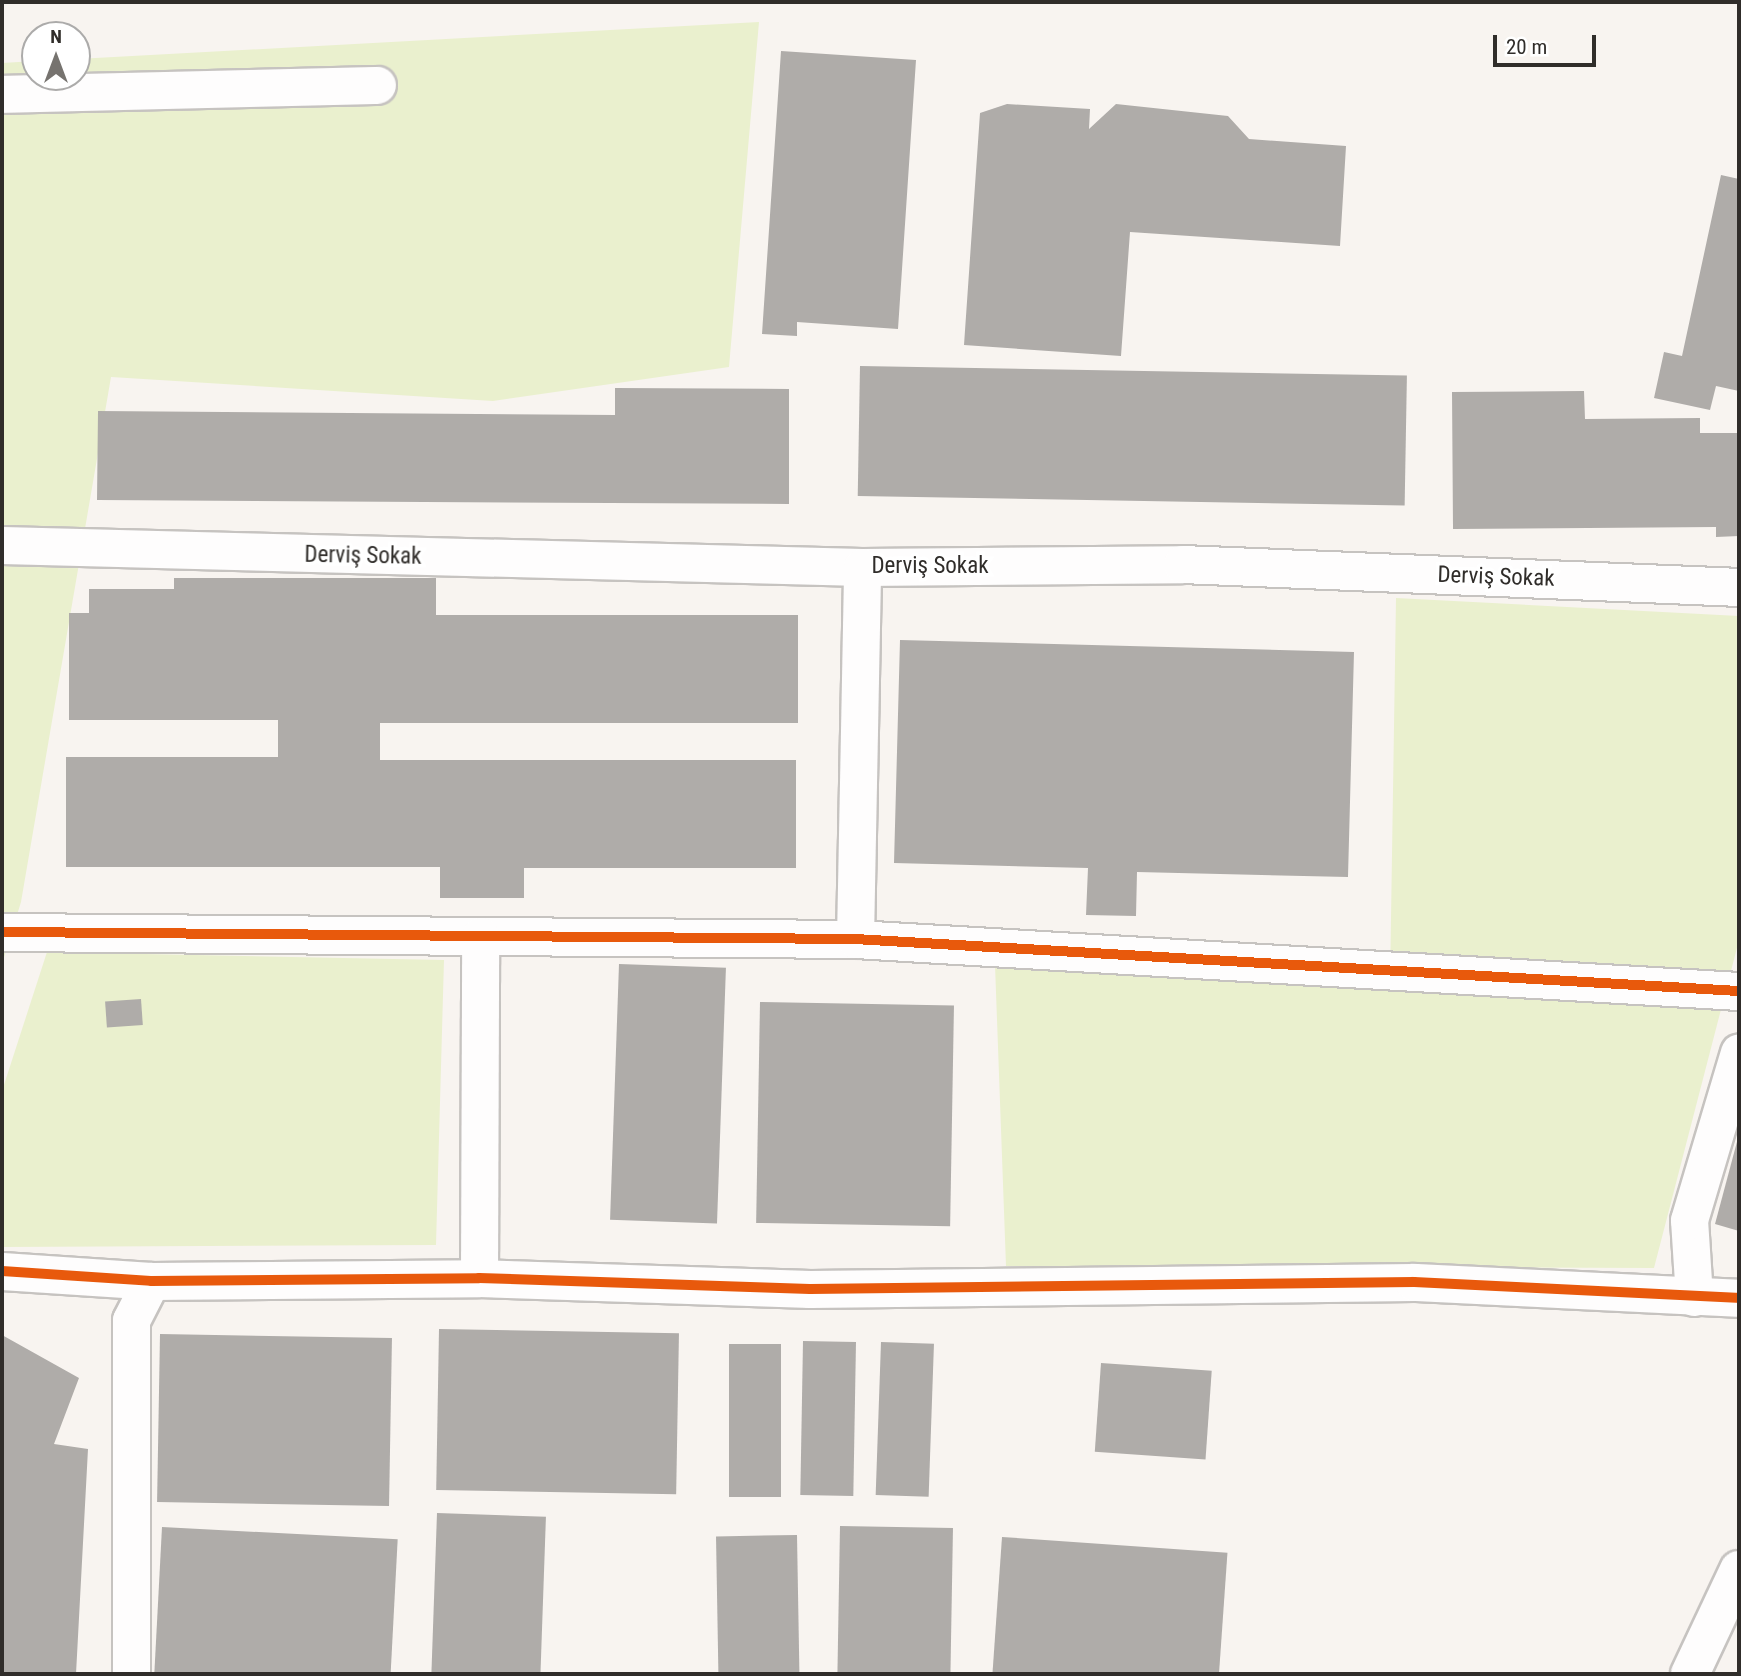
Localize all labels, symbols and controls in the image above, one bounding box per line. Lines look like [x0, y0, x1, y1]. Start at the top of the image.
north arrow [21, 21, 91, 91]
scale bar [1496, 21, 1599, 65]
text: N [50, 25, 62, 48]
text: 20 m [1506, 35, 1547, 59]
street label: Derviş Sokak [304, 541, 422, 571]
street label: Derviş Sokak [871, 552, 989, 580]
street label: Derviş Sokak [1437, 561, 1555, 593]

